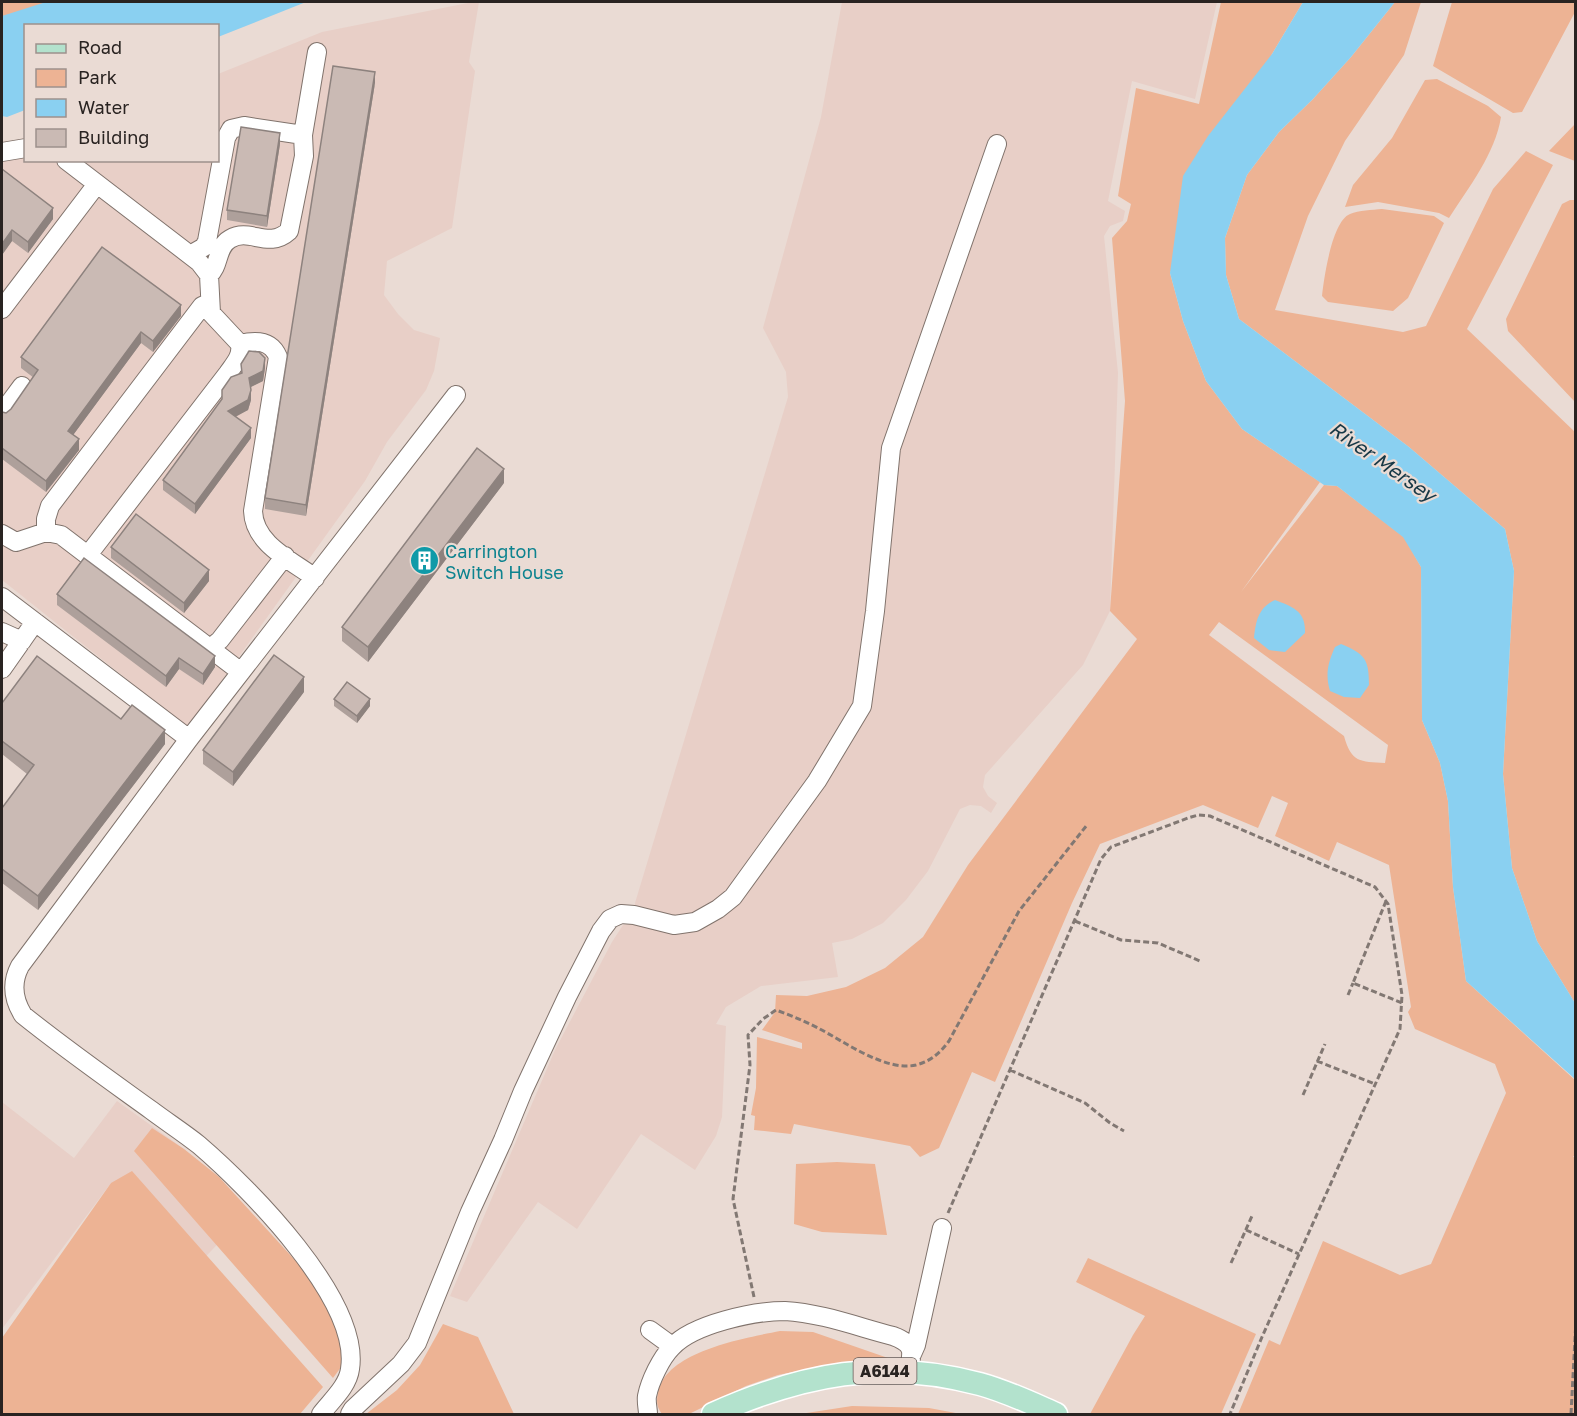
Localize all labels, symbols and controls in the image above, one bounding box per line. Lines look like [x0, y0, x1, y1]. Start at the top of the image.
legend [24, 24, 219, 162]
text: Road [78, 36, 122, 58]
text: Park [78, 66, 117, 88]
text: Water [78, 96, 129, 118]
text: Building [78, 126, 149, 148]
water label: River Mersey [1325, 416, 1443, 509]
place label: Carrington Switch House [445, 540, 564, 583]
building icon: Carrington Switch House [408, 545, 440, 577]
road number: A6144 [854, 1358, 916, 1384]

